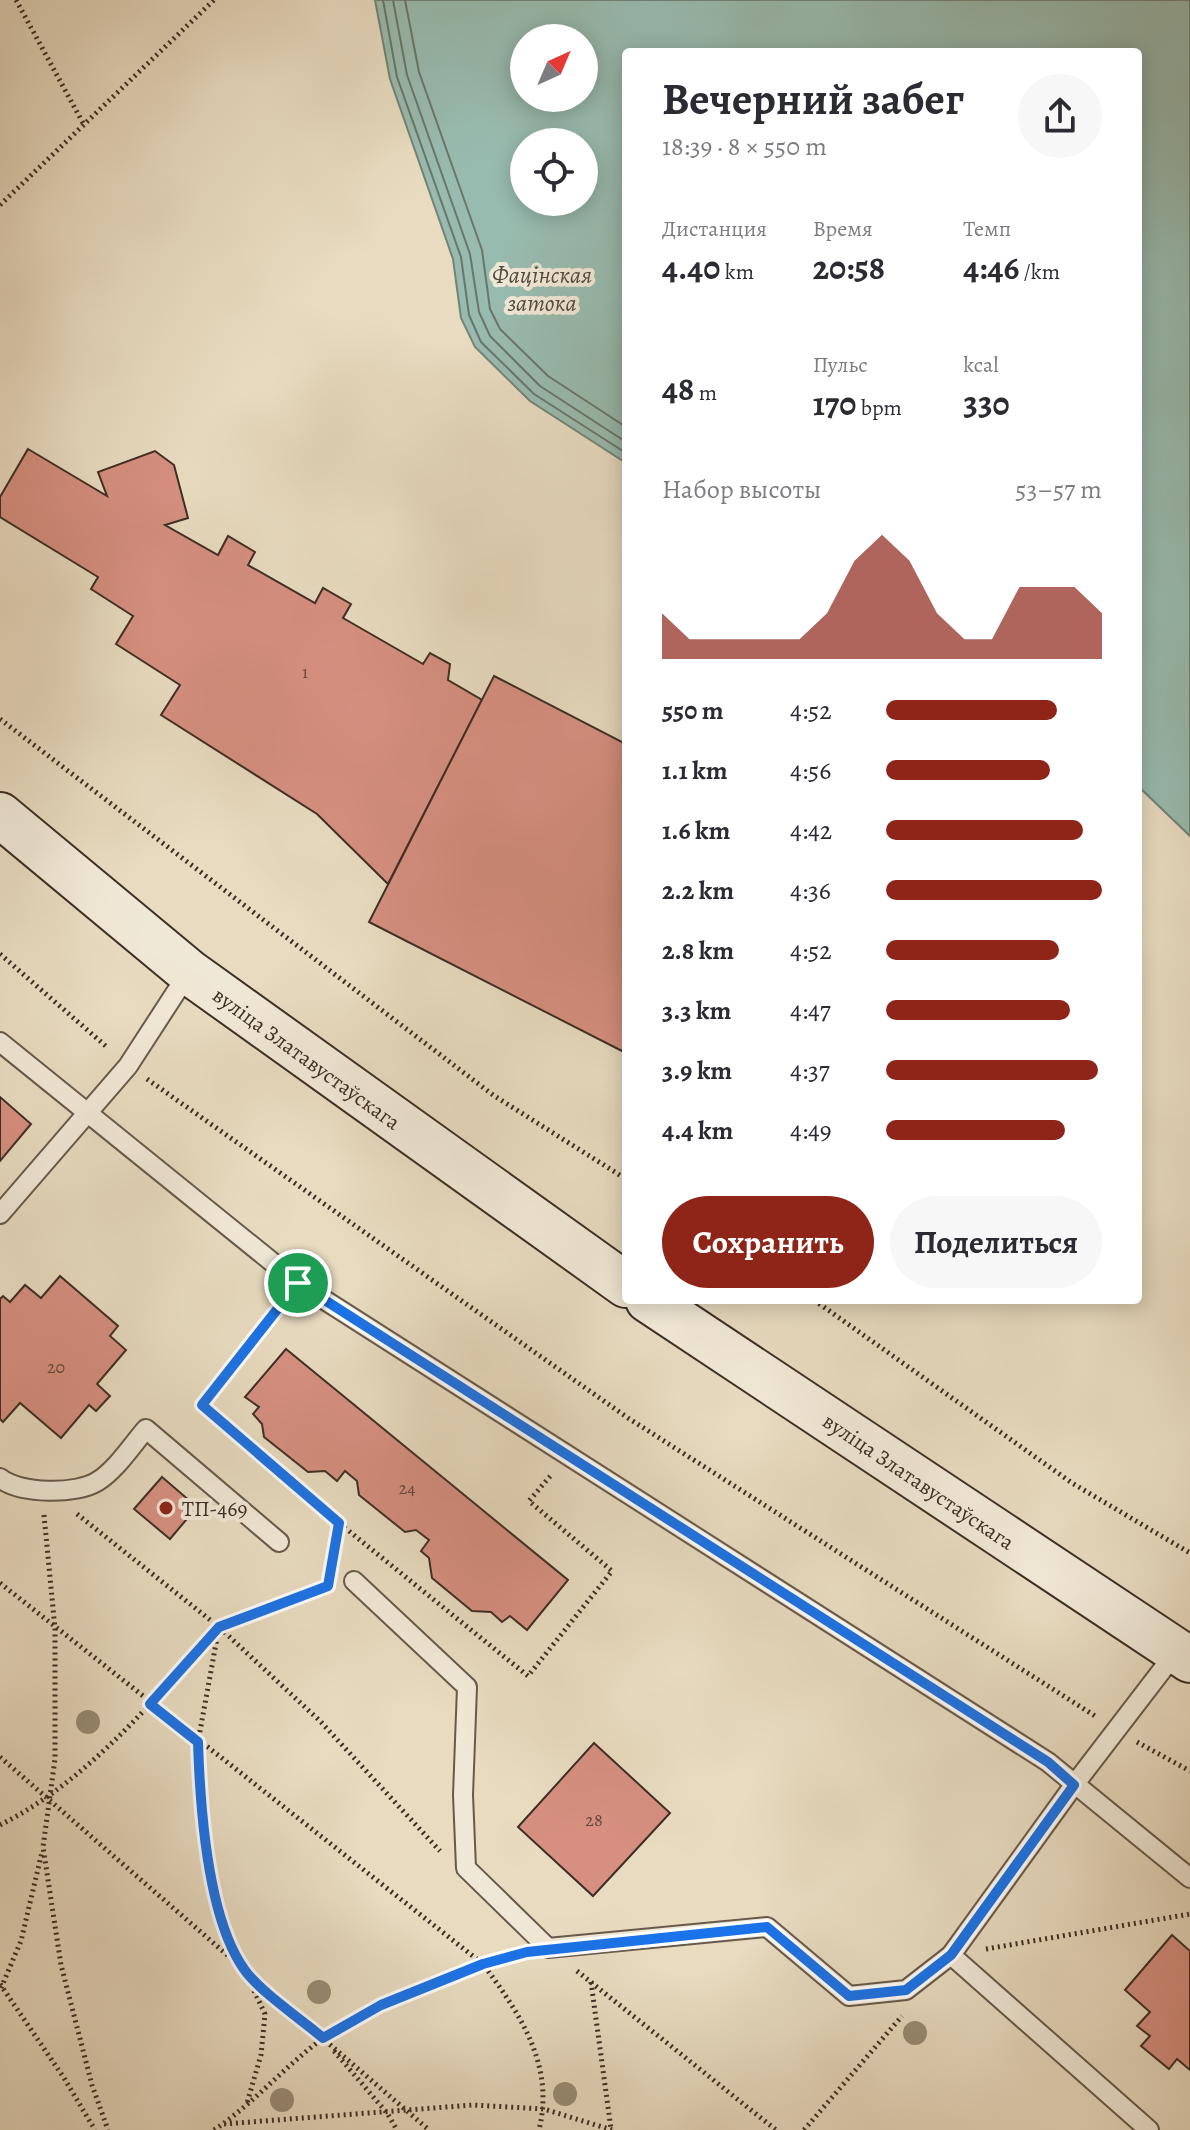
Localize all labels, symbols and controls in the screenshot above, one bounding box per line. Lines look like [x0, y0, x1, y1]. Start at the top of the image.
north arrow [510, 24, 598, 112]
map controls [510, 24, 598, 216]
text: Вечерний забег [662, 69, 964, 129]
button: share [1018, 74, 1102, 158]
button: locate [510, 128, 598, 216]
text: 18:39 · 8 × 550 m [662, 129, 827, 164]
text: Дистанция [662, 214, 767, 244]
text: Время [813, 214, 873, 244]
text: Темп [963, 214, 1011, 244]
text: 4.40 [662, 244, 720, 291]
text: 20:58 [813, 244, 885, 291]
text: 4:46 [963, 244, 1019, 291]
text: km [720, 257, 754, 287]
text: /km [1019, 257, 1060, 287]
water label: Фацінская затока [492, 259, 592, 319]
text: Пульс [813, 350, 868, 380]
text: kcal [963, 350, 999, 380]
text: 48 [662, 365, 694, 412]
text: m [694, 378, 717, 408]
text: 170 [813, 380, 856, 427]
text: 330 [963, 380, 1010, 427]
text: bpm [856, 393, 902, 423]
text: Набор высоты [662, 472, 821, 507]
text: 53–57 m [1015, 472, 1102, 507]
house number: 1 [302, 660, 308, 684]
text: 550 m [662, 693, 724, 728]
text: 4:52 [790, 693, 832, 728]
text: 1.1 km [662, 753, 728, 788]
text: 4:56 [790, 753, 831, 788]
text: 1.6 km [662, 813, 730, 848]
text: 4:42 [790, 813, 832, 848]
text: 2.2 km [662, 873, 734, 908]
text: 4:36 [790, 873, 831, 908]
text: 2.8 km [662, 933, 734, 968]
text: 4:52 [790, 933, 832, 968]
street label: вуліца Златавустаўскага [206, 980, 407, 1138]
text: 3.3 km [662, 993, 731, 1028]
text: 4:47 [790, 993, 831, 1028]
text: 3.9 km [662, 1053, 732, 1088]
text: 4:37 [790, 1053, 830, 1088]
text: 4.4 km [662, 1113, 733, 1148]
text: 4:49 [790, 1113, 832, 1148]
button: Сохранить [662, 1196, 874, 1288]
button: Поделиться [890, 1196, 1102, 1288]
pin [264, 1249, 332, 1317]
icon: arrive [276, 1261, 320, 1305]
house number: 20 [47, 1355, 65, 1379]
street label: вуліца Златавустаўскага [817, 1406, 1021, 1558]
house number: 24 [399, 1476, 415, 1500]
place label: ТП-469 [182, 1494, 247, 1524]
marker: ТП-469 [157, 1499, 175, 1517]
house number: 28 [585, 1808, 603, 1832]

